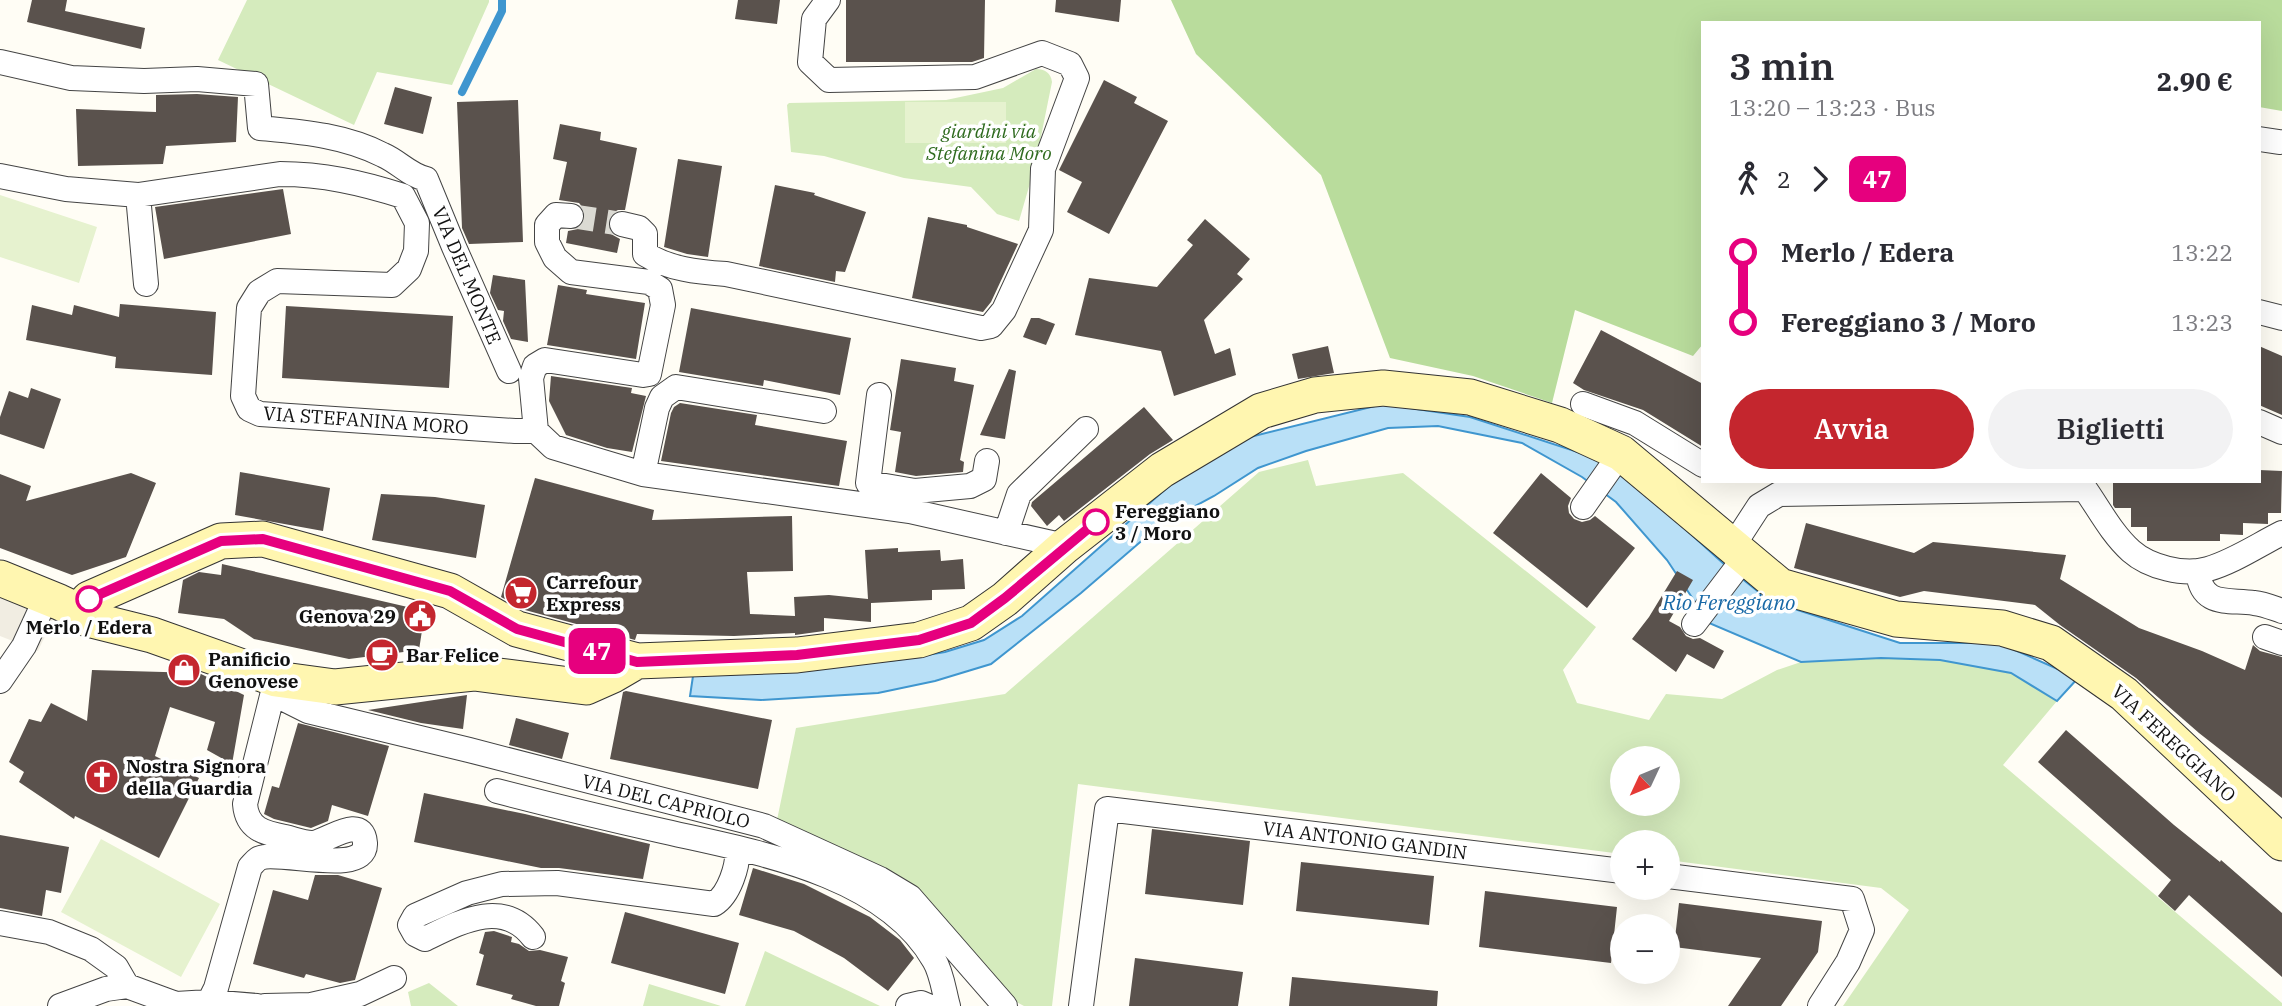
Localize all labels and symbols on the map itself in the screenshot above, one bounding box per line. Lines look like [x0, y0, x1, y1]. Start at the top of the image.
park label: giardini via Stefanina Moro [925, 119, 1052, 165]
street label: VIA DEL MONTE [427, 202, 507, 348]
street label: VIA STEFANINA MORO [263, 401, 469, 439]
place label: Fereggiano 3 / Moro [1115, 499, 1220, 545]
marker: Fereggiano 3 / Moro [1083, 509, 1109, 535]
place label: Carrefour Express [546, 570, 639, 616]
supermarket icon: Carrefour Express [502, 574, 540, 612]
marker: Merlo / Edera [76, 586, 102, 612]
water label: Rio Fereggiano [1661, 588, 1796, 616]
public building icon: Genova 29 [401, 597, 439, 635]
place label: Genova 29 [299, 604, 396, 628]
place label: Merlo / Edera [26, 615, 152, 639]
line badge: 47 [566, 628, 628, 674]
cafe icon: Bar Felice [363, 636, 401, 674]
place label: Bar Felice [406, 643, 500, 667]
place label: Panificio Genovese [208, 647, 299, 693]
shop icon: Panificio Genovese [165, 651, 203, 689]
street label: VIA FEREGGIANO [2107, 679, 2241, 807]
north arrow [1610, 746, 1680, 816]
place label: Nostra Signora della Guardia [126, 754, 266, 800]
church icon: Nostra Signora della Guardia [83, 758, 121, 796]
street label: VIA DEL CAPRIOLO [579, 768, 753, 834]
street label: VIA ANTONIO GANDIN [1261, 816, 1469, 864]

